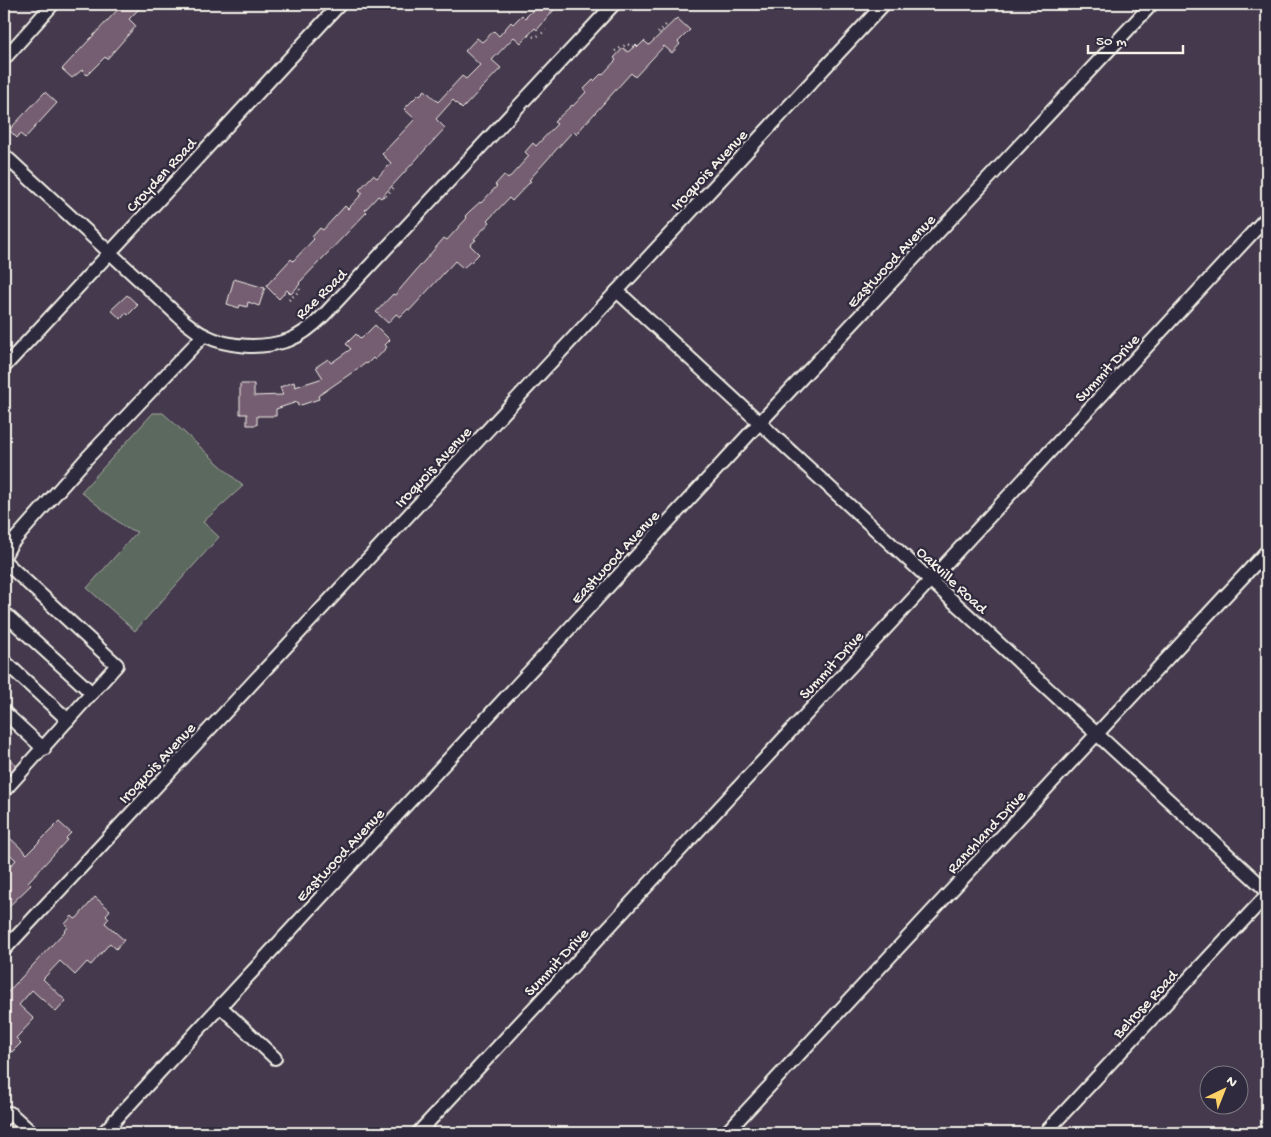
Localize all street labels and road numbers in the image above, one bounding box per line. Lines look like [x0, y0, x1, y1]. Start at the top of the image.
street label: Iroquois Avenue [668, 126, 754, 216]
street label: Croyden Road [123, 134, 203, 217]
street label: Eastwood Avenue [844, 211, 941, 313]
street label: Rae Road [293, 265, 353, 325]
street label: Summit Drive [1072, 331, 1145, 407]
street label: Iroquois Avenue [392, 423, 478, 513]
street label: Eastwood Avenue [568, 507, 665, 609]
street label: Oakville Road [911, 544, 991, 620]
street label: Summit Drive [796, 628, 869, 704]
street label: Iroquois Avenue [116, 719, 202, 809]
street label: Ranchland Drive [944, 787, 1031, 879]
street label: Eastwood Avenue [293, 805, 390, 907]
street label: Summit Drive [521, 925, 594, 1001]
street label: Belrose Road [1109, 966, 1184, 1044]

